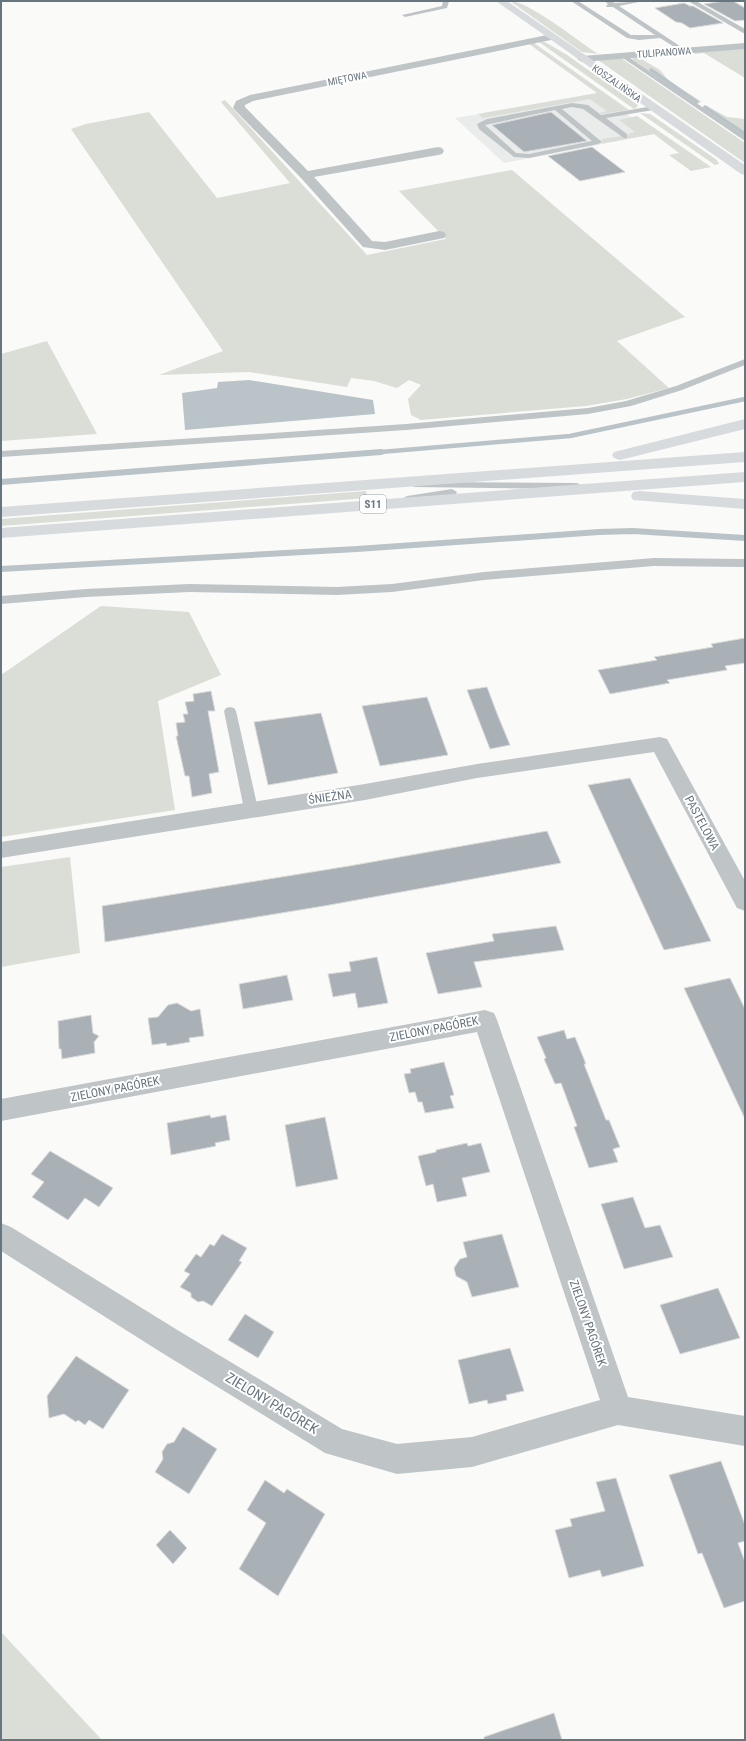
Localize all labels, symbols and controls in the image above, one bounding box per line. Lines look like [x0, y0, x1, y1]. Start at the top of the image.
street label: TULIPANOWA [637, 45, 692, 60]
street label: KOSZALIŃSKA [590, 62, 644, 105]
street label: MIĘTOWA [327, 69, 368, 88]
road number: S11 [360, 495, 386, 513]
street label: ŚNIEŻNA [307, 786, 353, 807]
street label: PASTELOWA [682, 793, 722, 853]
street label: ZIELONY PAGÓREK [388, 1012, 480, 1044]
street label: ZIELONY PAGÓREK [69, 1072, 161, 1104]
street label: ZIELONY PAGÓREK [567, 1278, 610, 1368]
street label: ZIELONY PAGÓREK [223, 1368, 322, 1437]

